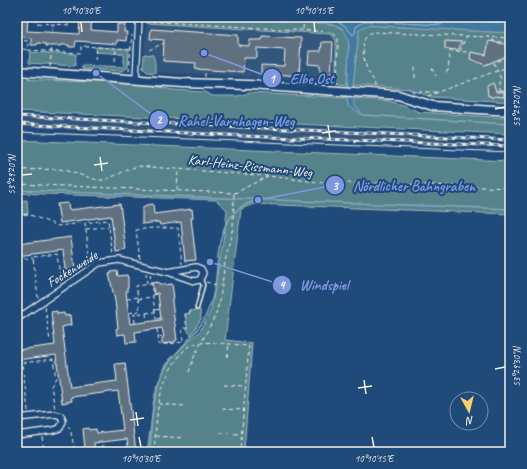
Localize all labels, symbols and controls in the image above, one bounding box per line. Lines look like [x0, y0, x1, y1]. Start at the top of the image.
text: 10°10'30"E [62, 4, 102, 17]
text: 10°10'15"E [295, 4, 335, 17]
callout: Elbe Ost [262, 65, 342, 92]
text: Elbe Ost [290, 70, 336, 89]
text: 1 [269, 71, 276, 87]
text: 53°29'20"N [510, 85, 523, 127]
callout: Rahel-Varnhagen-Weg [149, 107, 302, 134]
text: 2 [156, 112, 163, 128]
text: Rahel-Varnhagen-Weg [178, 112, 296, 131]
street label: Karl-Heinz-Rissmann-Weg [187, 151, 314, 181]
text: 53°29'20"N [5, 153, 18, 195]
callout: Nördlicher Bahngraben [325, 172, 483, 199]
text: Nördlicher Bahngraben [353, 177, 476, 196]
text: 3 [332, 178, 339, 194]
street label: Fockenweide [44, 246, 102, 291]
callout: Windspiel [272, 272, 357, 299]
text: Windspiel [300, 276, 352, 295]
text: 4 [279, 277, 286, 293]
text: 53°29'30"N [510, 345, 523, 387]
north arrow [449, 391, 489, 431]
text: N [464, 413, 475, 429]
text: 10°10'30"E [122, 452, 162, 465]
text: 10°10'15"E [355, 452, 395, 465]

